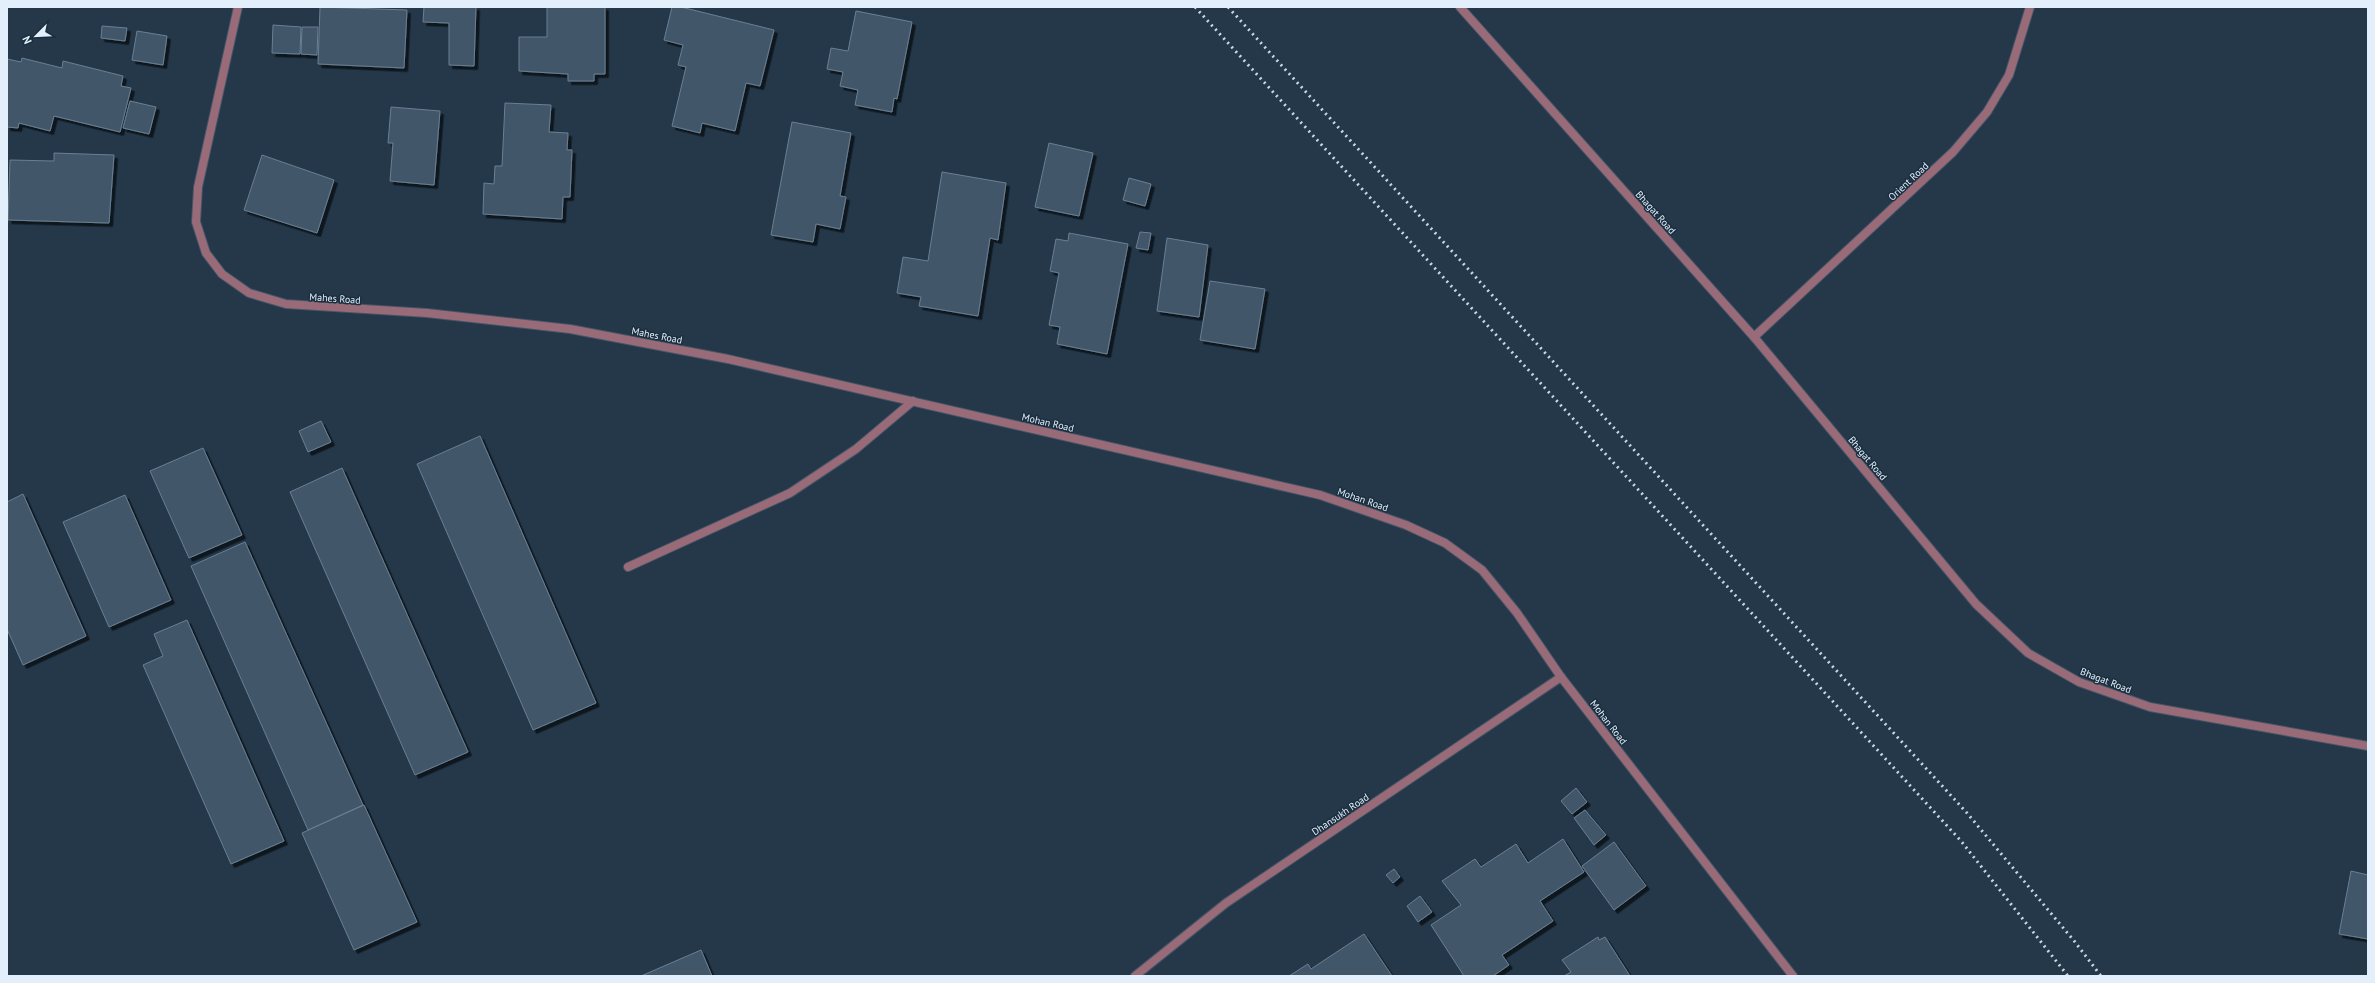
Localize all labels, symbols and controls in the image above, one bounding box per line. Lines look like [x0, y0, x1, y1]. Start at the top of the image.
north arrow [16, 16, 56, 56]
text: N [19, 34, 35, 46]
street label: Orient Road [1885, 159, 1931, 203]
street label: Bhagat Road [1633, 188, 1678, 237]
street label: Mahes Road [309, 290, 361, 307]
street label: Mahes Road [630, 324, 683, 347]
street label: Mohan Road [1021, 410, 1075, 435]
street label: Bhagat Road [1845, 434, 1890, 483]
street label: Mohan Road [1336, 485, 1390, 514]
street label: Bhagat Road [2078, 665, 2133, 696]
street label: Mohan Road [1587, 697, 1630, 747]
street label: Dhansukh Road [1309, 791, 1371, 838]

